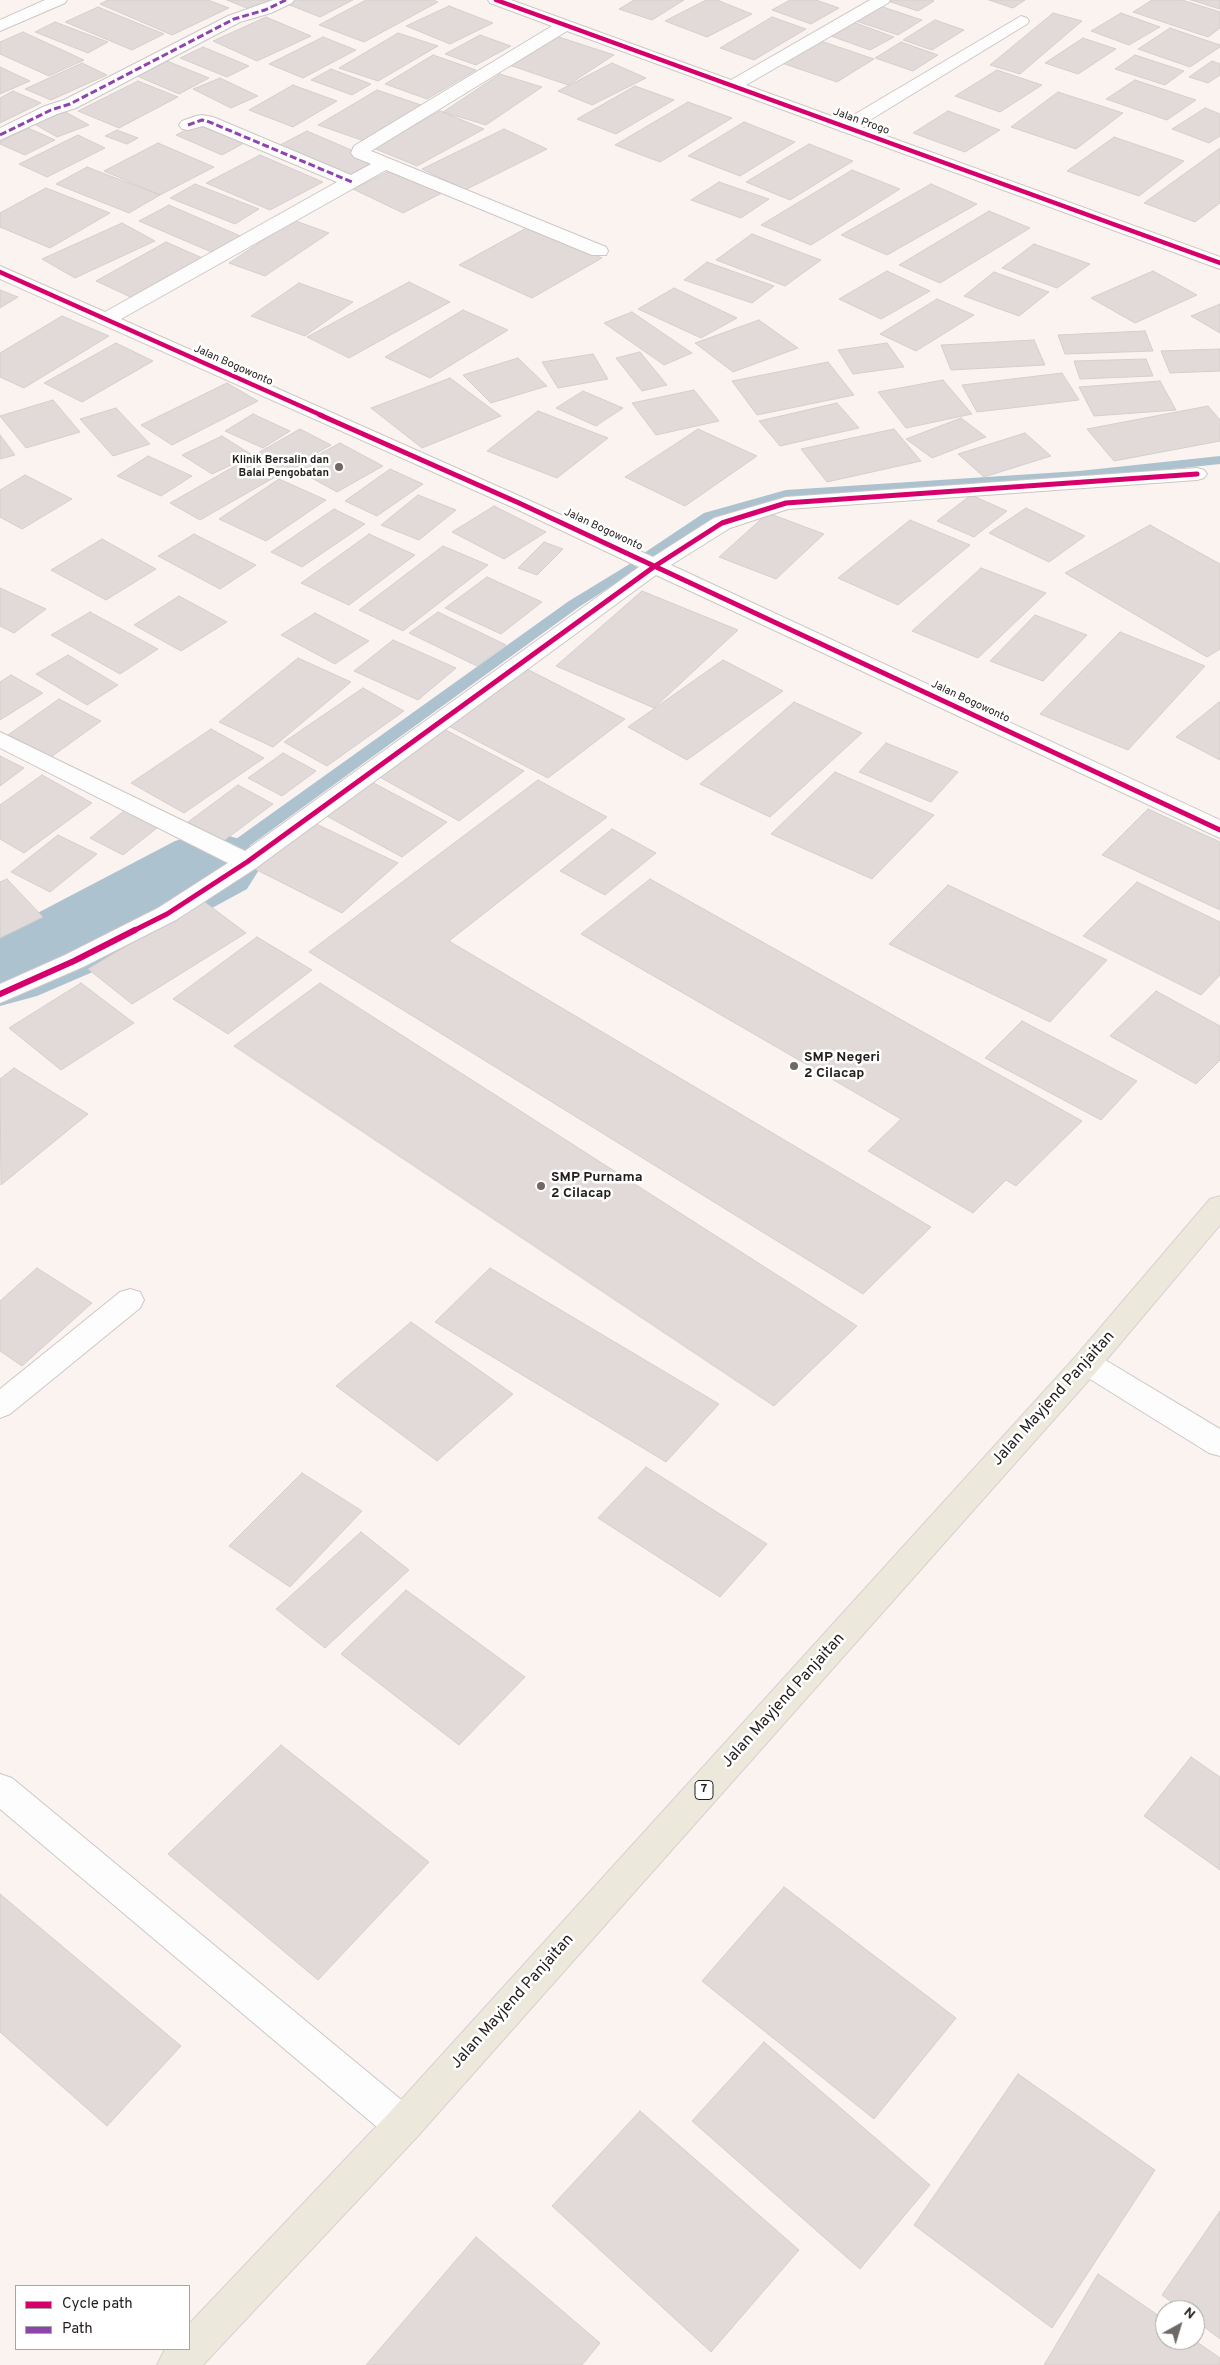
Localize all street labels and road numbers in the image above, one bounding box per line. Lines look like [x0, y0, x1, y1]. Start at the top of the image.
street label: Jalan Progo [831, 106, 891, 138]
street label: Jalan Bogowonto [191, 343, 275, 389]
street label: Jalan Bogowonto [562, 506, 644, 554]
street label: Jalan Bogowonto [929, 678, 1011, 726]
street label: Jalan Mayjend Panjaitan [988, 1328, 1120, 1470]
street label: Jalan Mayjend Panjaitan [718, 1630, 850, 1772]
road number: 7 [695, 1780, 713, 1800]
street label: Jalan Mayjend Panjaitan [447, 1931, 579, 2073]

